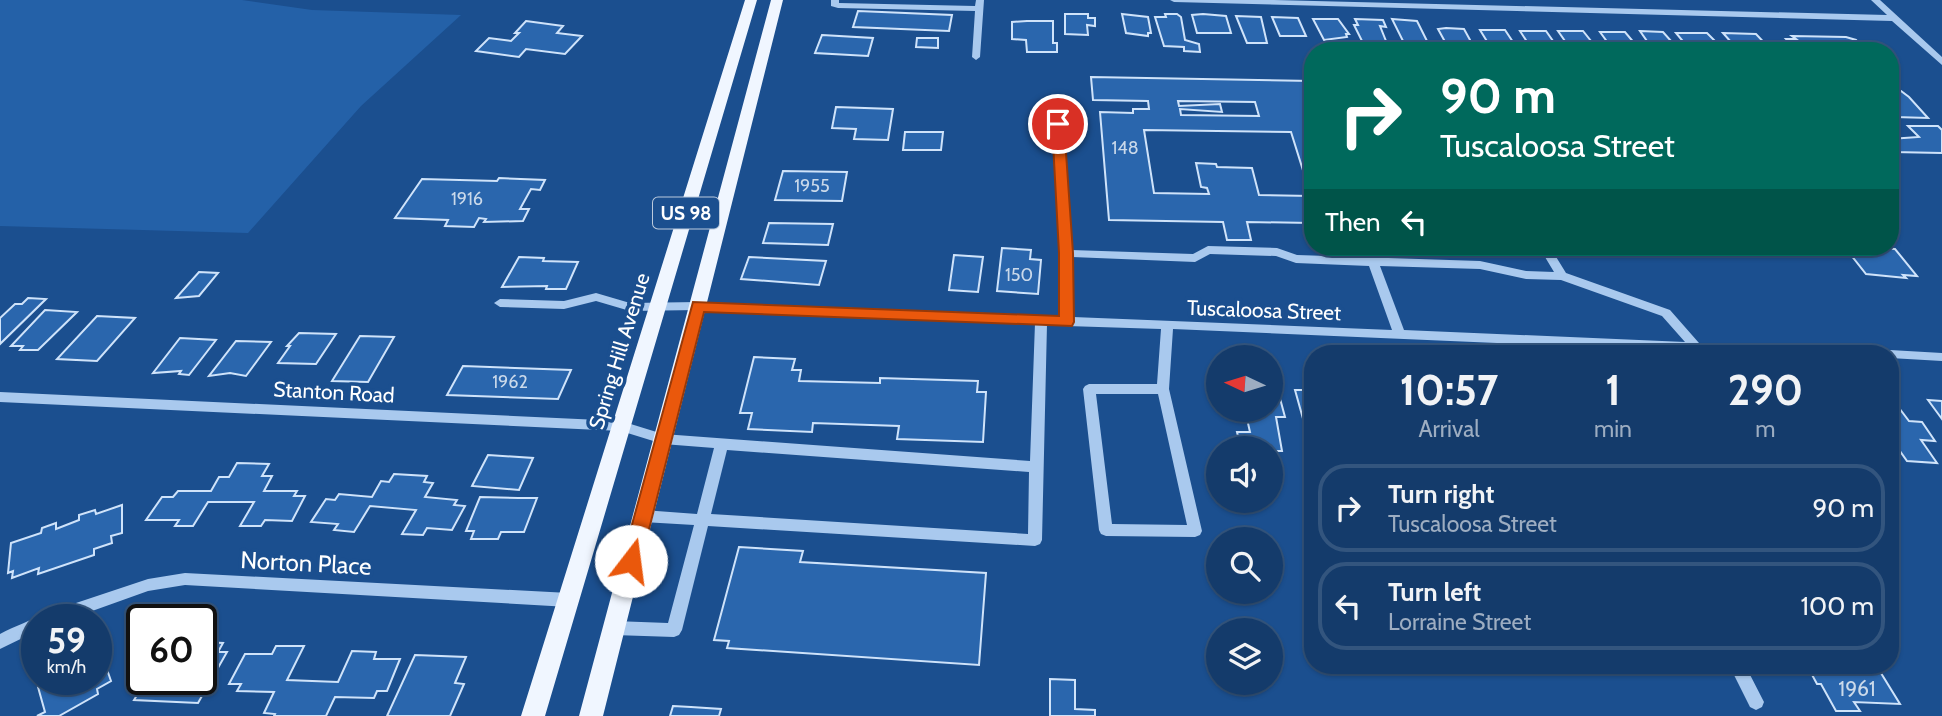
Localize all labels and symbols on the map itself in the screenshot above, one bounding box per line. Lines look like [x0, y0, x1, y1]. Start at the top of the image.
pin [1028, 94, 1088, 154]
house number: 148 [1111, 137, 1139, 159]
house number: 1955 [794, 175, 830, 197]
house number: 1916 [451, 188, 483, 210]
road number: US 98 [653, 197, 719, 228]
house number: 150 [1005, 264, 1033, 286]
street label: Spring Hill Avenue [583, 270, 655, 432]
street label: Tuscaloosa Street [1187, 295, 1341, 325]
north arrow [1206, 345, 1283, 422]
house number: 1962 [492, 371, 528, 393]
street label: Stanton Road [273, 376, 395, 408]
position arrow [594, 524, 668, 598]
street label: Norton Place [240, 545, 372, 581]
speed limit sign: 60 [126, 604, 217, 695]
house number: 1961 [1838, 676, 1876, 701]

